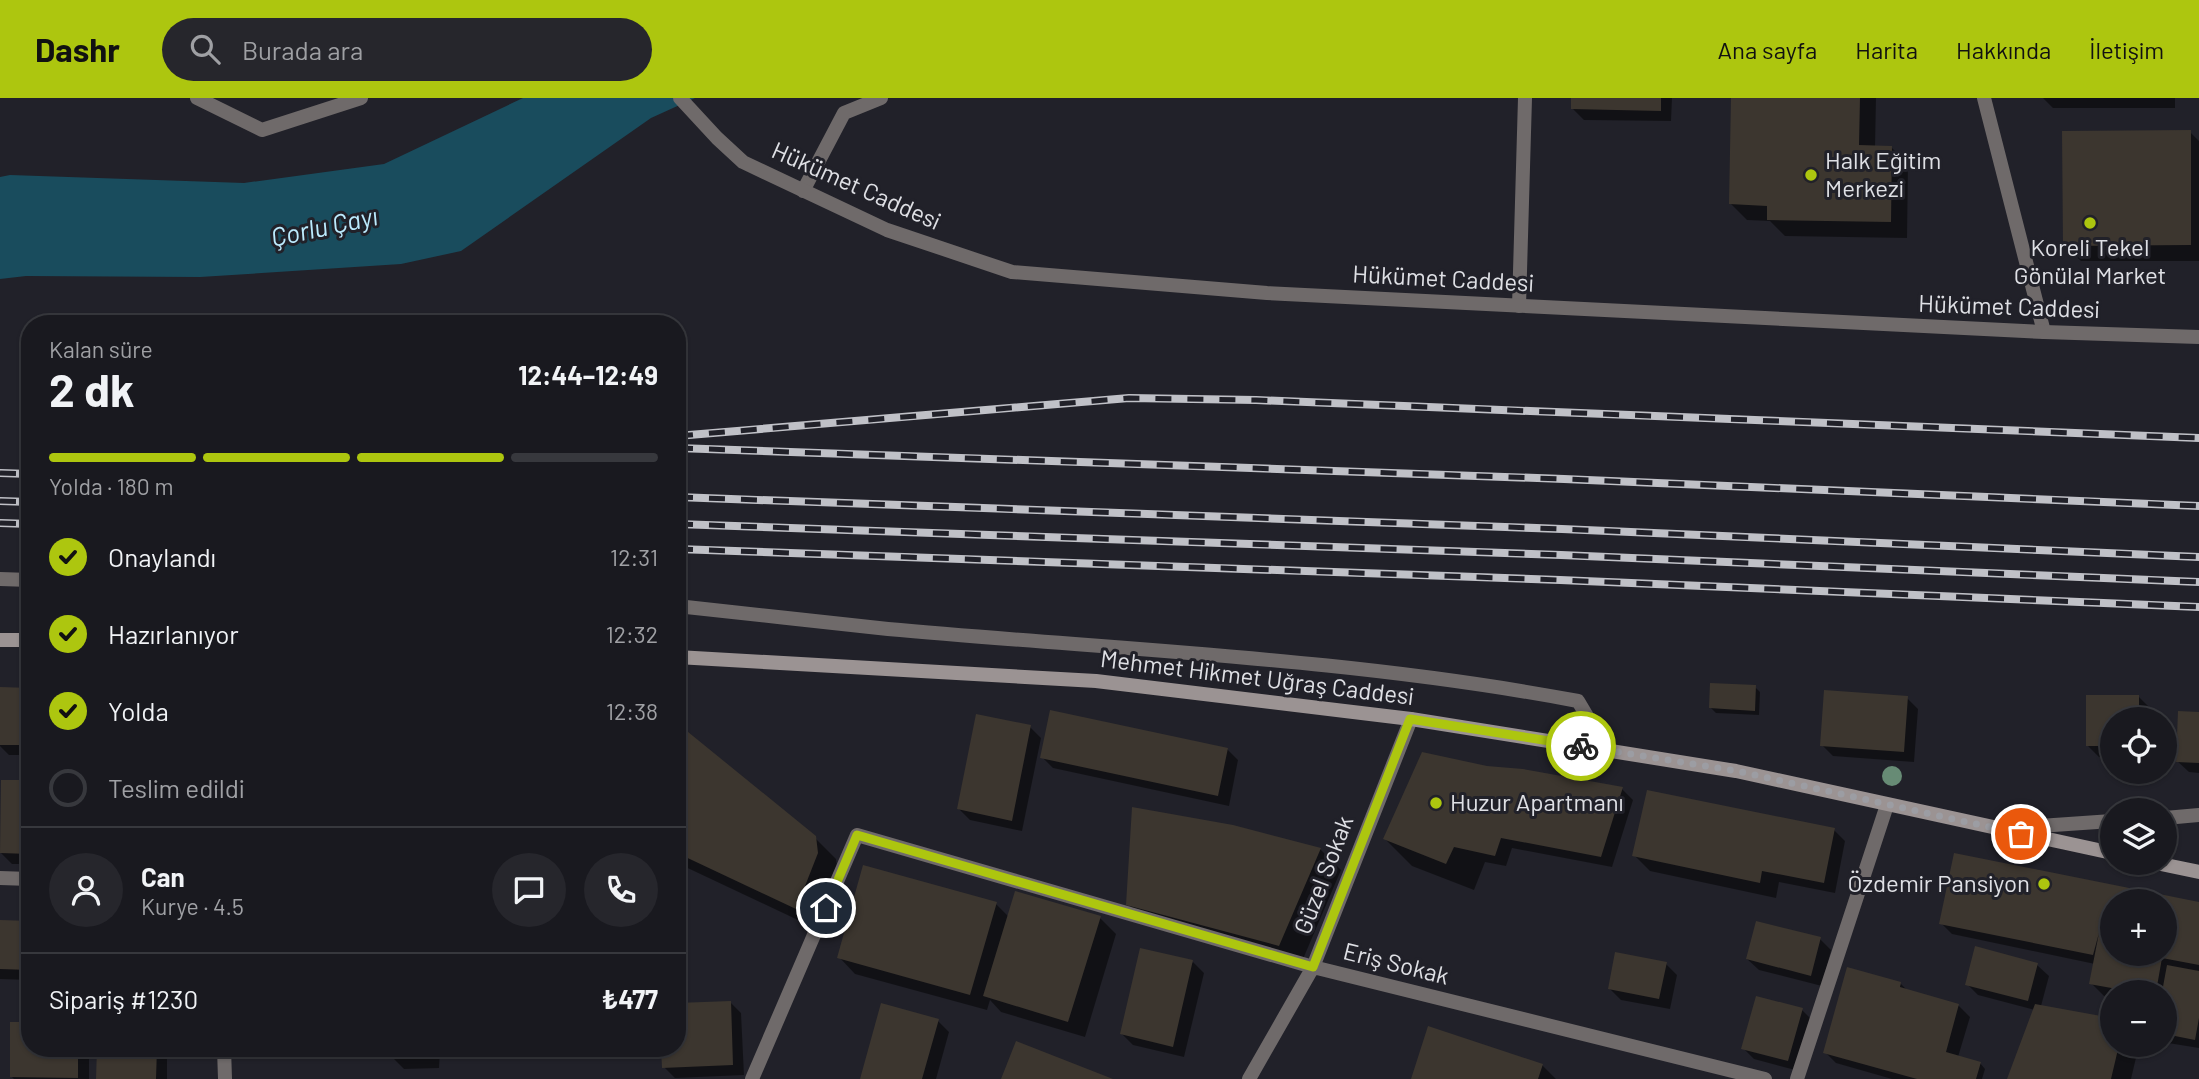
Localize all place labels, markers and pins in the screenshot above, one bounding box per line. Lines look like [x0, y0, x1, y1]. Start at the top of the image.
place label: Halk Eğitim Merkezi [1825, 145, 1941, 202]
marker: Halk Eğitim Merkezi [1803, 167, 1819, 183]
marker: Koreli Tekel Gönülal Market [2082, 215, 2098, 231]
place label: Koreli Tekel Gönülal Market [2014, 232, 2166, 289]
place label: Huzur Apartmanı [1450, 787, 1624, 816]
marker: Huzur Apartmanı [1428, 795, 1444, 811]
pin [1991, 804, 2051, 864]
place label: Özdemir Pansiyon [1847, 868, 2030, 897]
marker: Özdemir Pansiyon [2036, 876, 2052, 892]
pin [796, 878, 856, 938]

